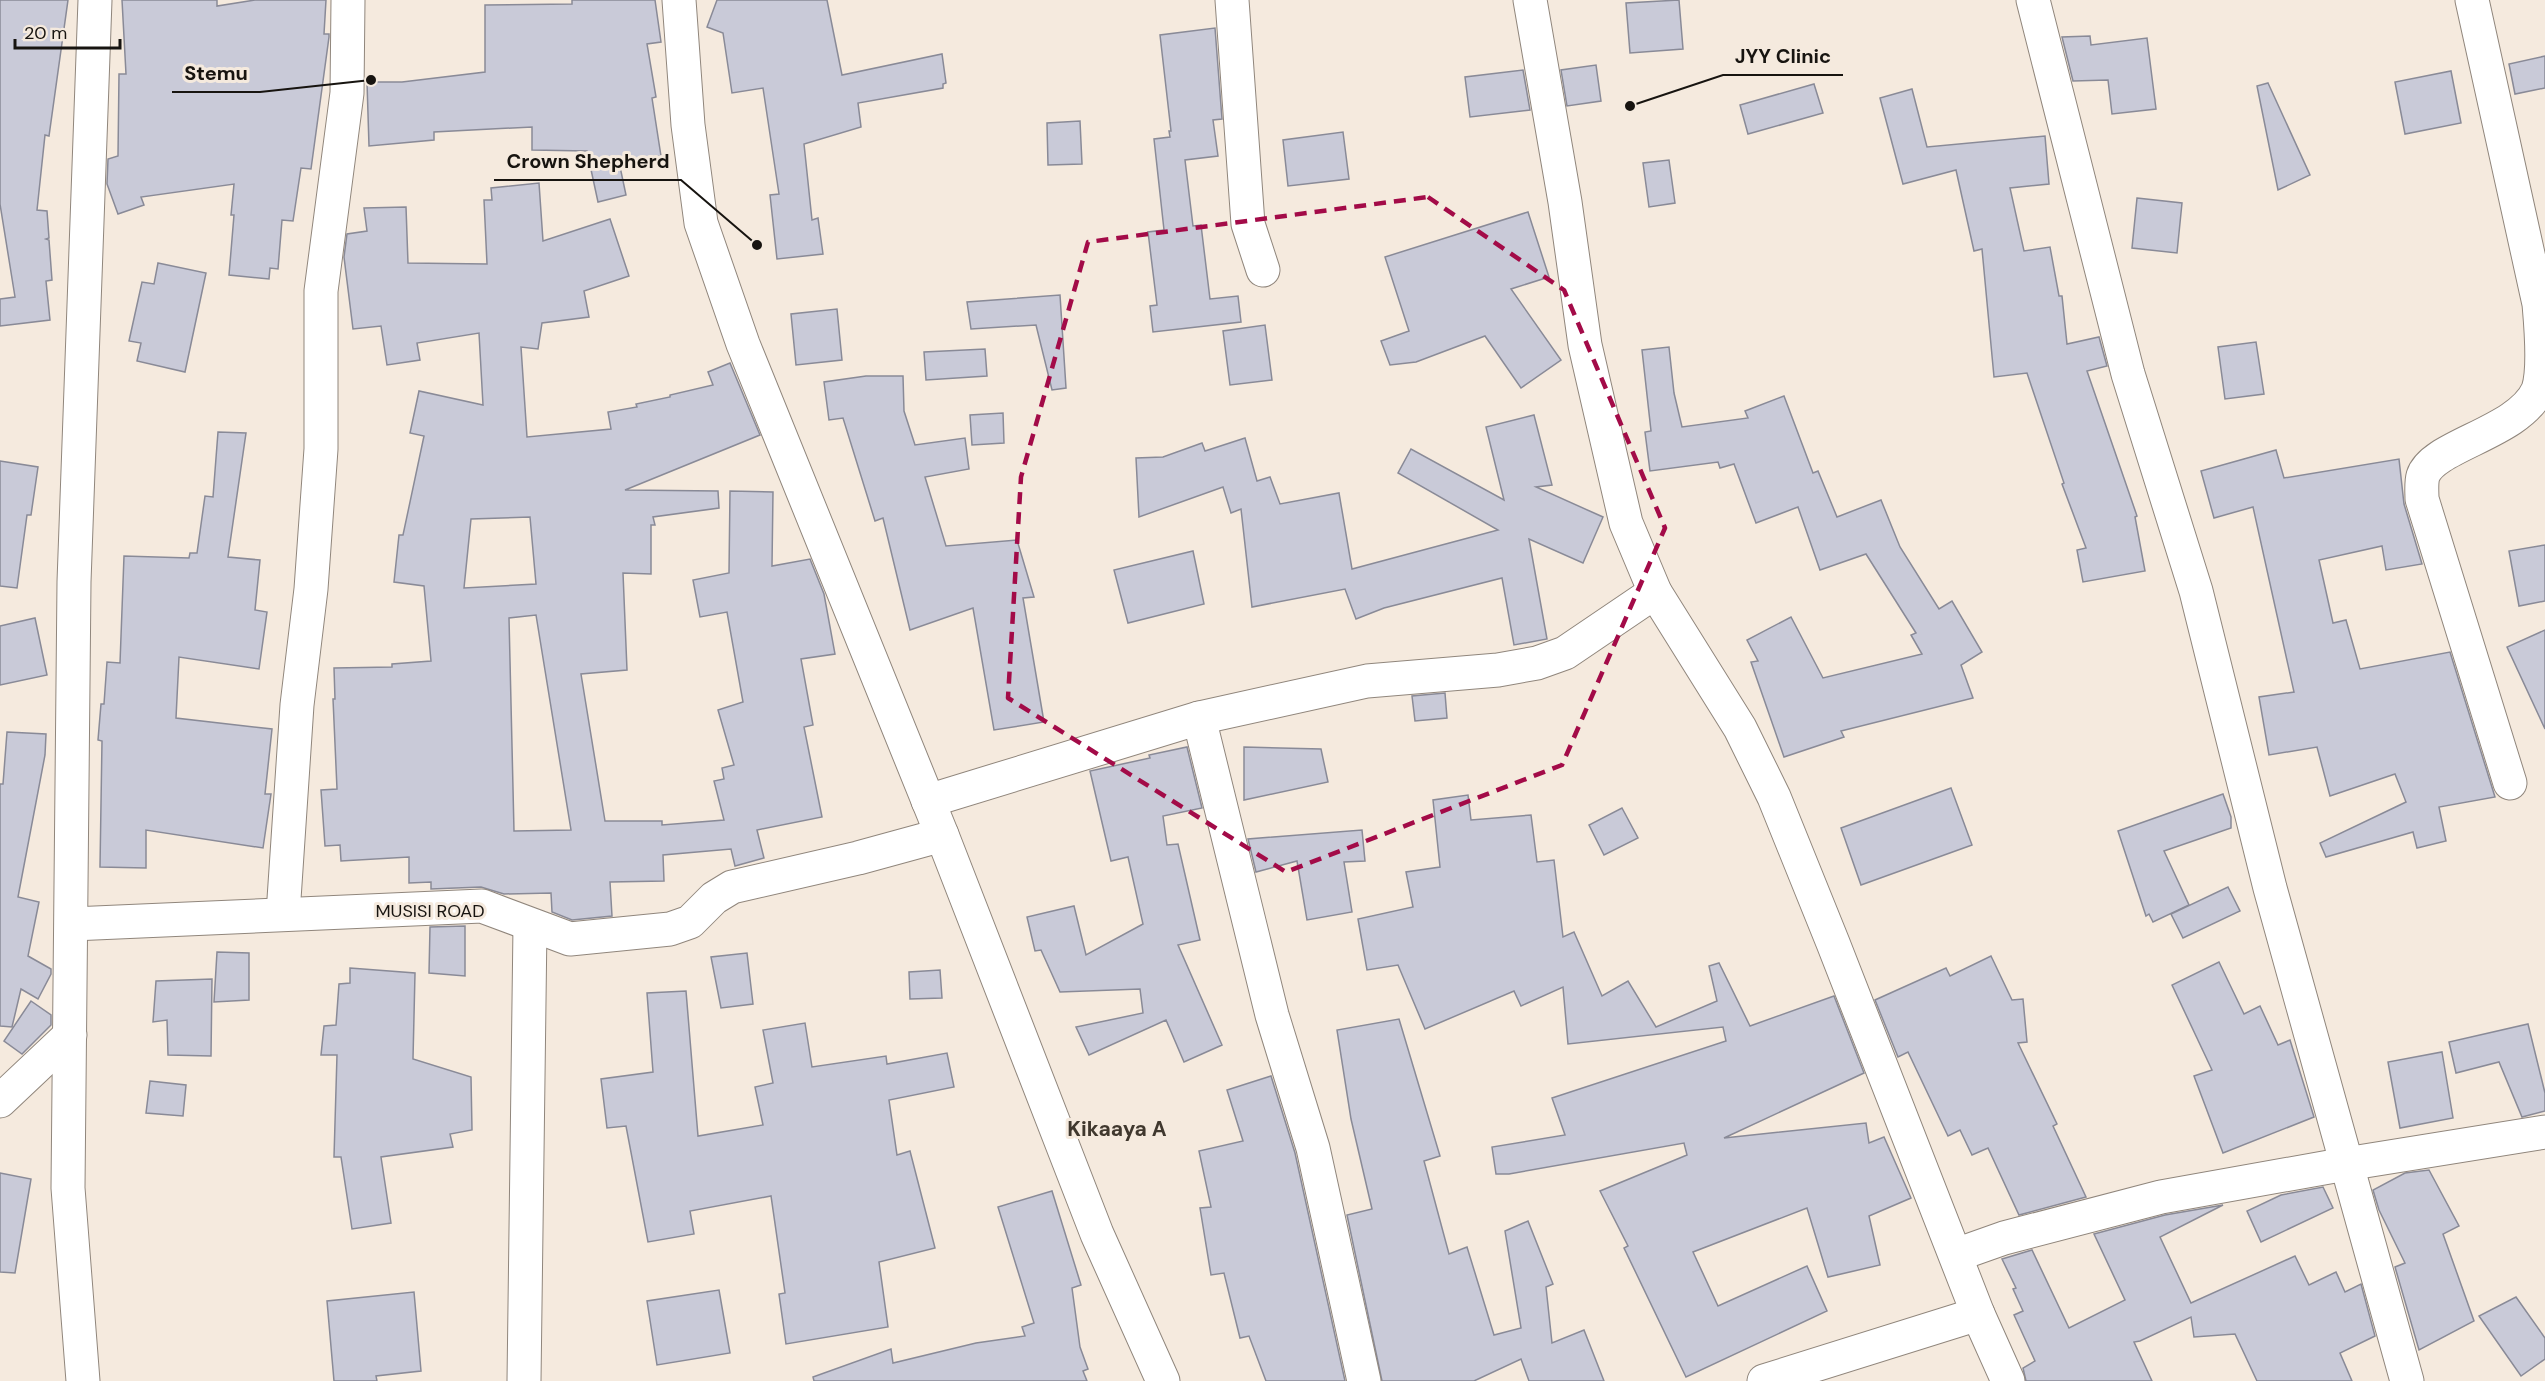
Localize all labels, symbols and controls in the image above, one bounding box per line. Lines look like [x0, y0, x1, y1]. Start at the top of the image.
scale bar [15, 12, 120, 50]
text: 20 m [24, 21, 67, 45]
callout: JYY Clinic [1723, 37, 1843, 75]
text: JYY Clinic [1735, 43, 1831, 69]
callout: Stemu [172, 54, 260, 92]
text: Stemu [184, 60, 248, 86]
callout: Crown Shepherd [494, 142, 681, 180]
text: Crown Shepherd [506, 148, 670, 174]
street label: MUSISI ROAD [375, 899, 485, 923]
district label: Kikaaya A [1067, 1115, 1167, 1143]

